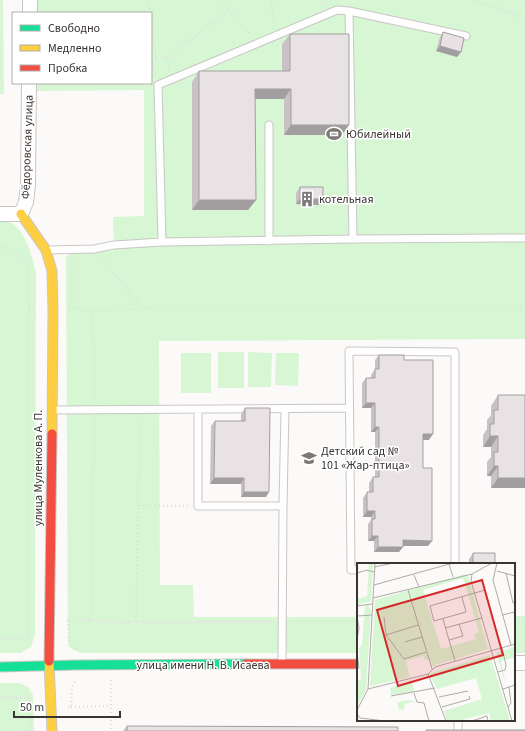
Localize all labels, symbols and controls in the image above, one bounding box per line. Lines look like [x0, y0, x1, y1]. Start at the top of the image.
legend [12, 12, 152, 84]
text: Свободно [48, 20, 100, 37]
text: Медленно [48, 40, 102, 57]
text: Пробка [48, 60, 87, 77]
street label: Фёдоровская улица [17, 95, 38, 199]
sports icon: Юбилейный [325, 125, 343, 143]
place label: Юбилейный [346, 126, 411, 143]
building icon: котельная [298, 190, 316, 208]
place label: котельная [319, 191, 374, 208]
street label: улица Муленкова А. П. [30, 410, 47, 526]
place label: Детский сад № 101 «Жар-птица» [321, 443, 410, 474]
school or university icon: Детский сад № 101 «Жар-птица» [300, 449, 318, 467]
inset map [357, 563, 515, 721]
street label: улица имени Н. В. Исаева [136, 657, 270, 674]
scale bar [14, 693, 120, 719]
text: 50 m [20, 699, 44, 716]

